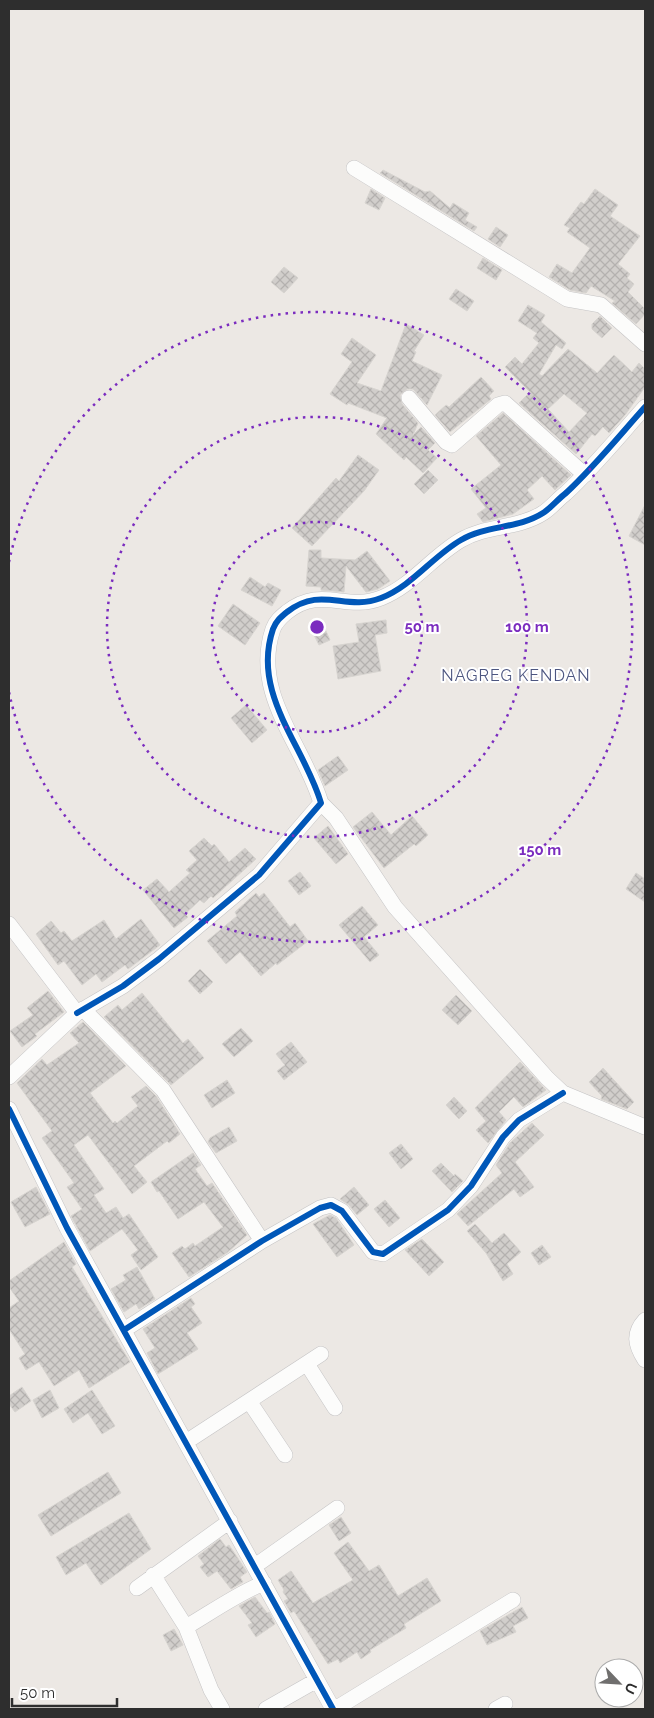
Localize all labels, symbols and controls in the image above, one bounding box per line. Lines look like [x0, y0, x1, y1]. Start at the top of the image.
centre of rings [308, 618, 326, 636]
text: 50 m [404, 618, 440, 636]
text: 100 m [505, 618, 549, 636]
district label: NAGREG KENDAN [441, 666, 591, 685]
text: 150 m [519, 841, 561, 859]
north arrow [594, 1658, 644, 1708]
scale bar [12, 1676, 118, 1708]
text: U [621, 1680, 640, 1697]
text: 50 m [20, 1684, 55, 1702]

